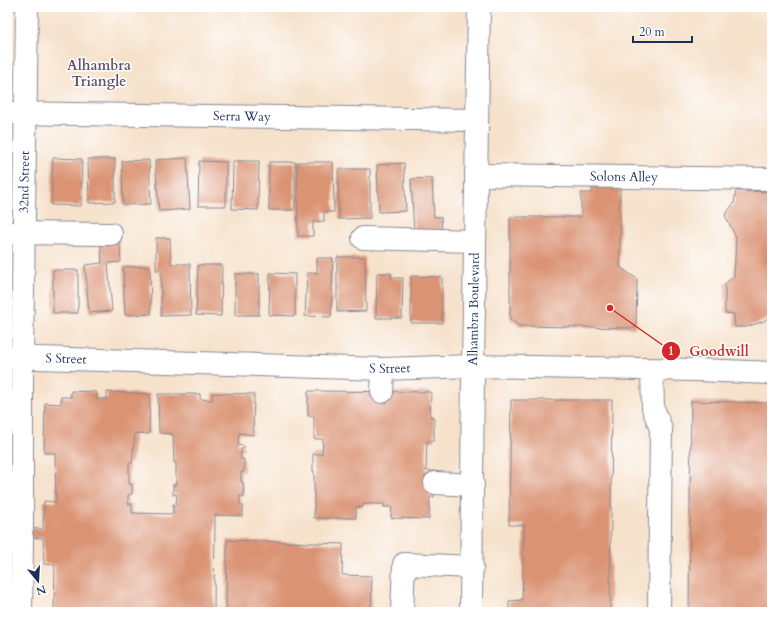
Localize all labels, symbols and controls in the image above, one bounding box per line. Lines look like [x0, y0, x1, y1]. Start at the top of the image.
scale bar [633, 18, 692, 44]
text: 20 m [639, 24, 666, 40]
district label: Alhambra Triangle [67, 56, 131, 91]
street label: Serra Way [213, 107, 271, 126]
street label: 32nd Street [15, 151, 34, 213]
street label: Solons Alley [590, 168, 658, 186]
street label: Alhambra Boulevard [464, 252, 484, 366]
callout: Goodwill [661, 338, 757, 364]
text: Goodwill [689, 342, 749, 361]
text: 1 [668, 343, 674, 359]
street label: S Street [45, 349, 87, 369]
street label: S Street [369, 359, 411, 378]
north arrow [18, 561, 58, 601]
text: N [34, 581, 48, 599]

